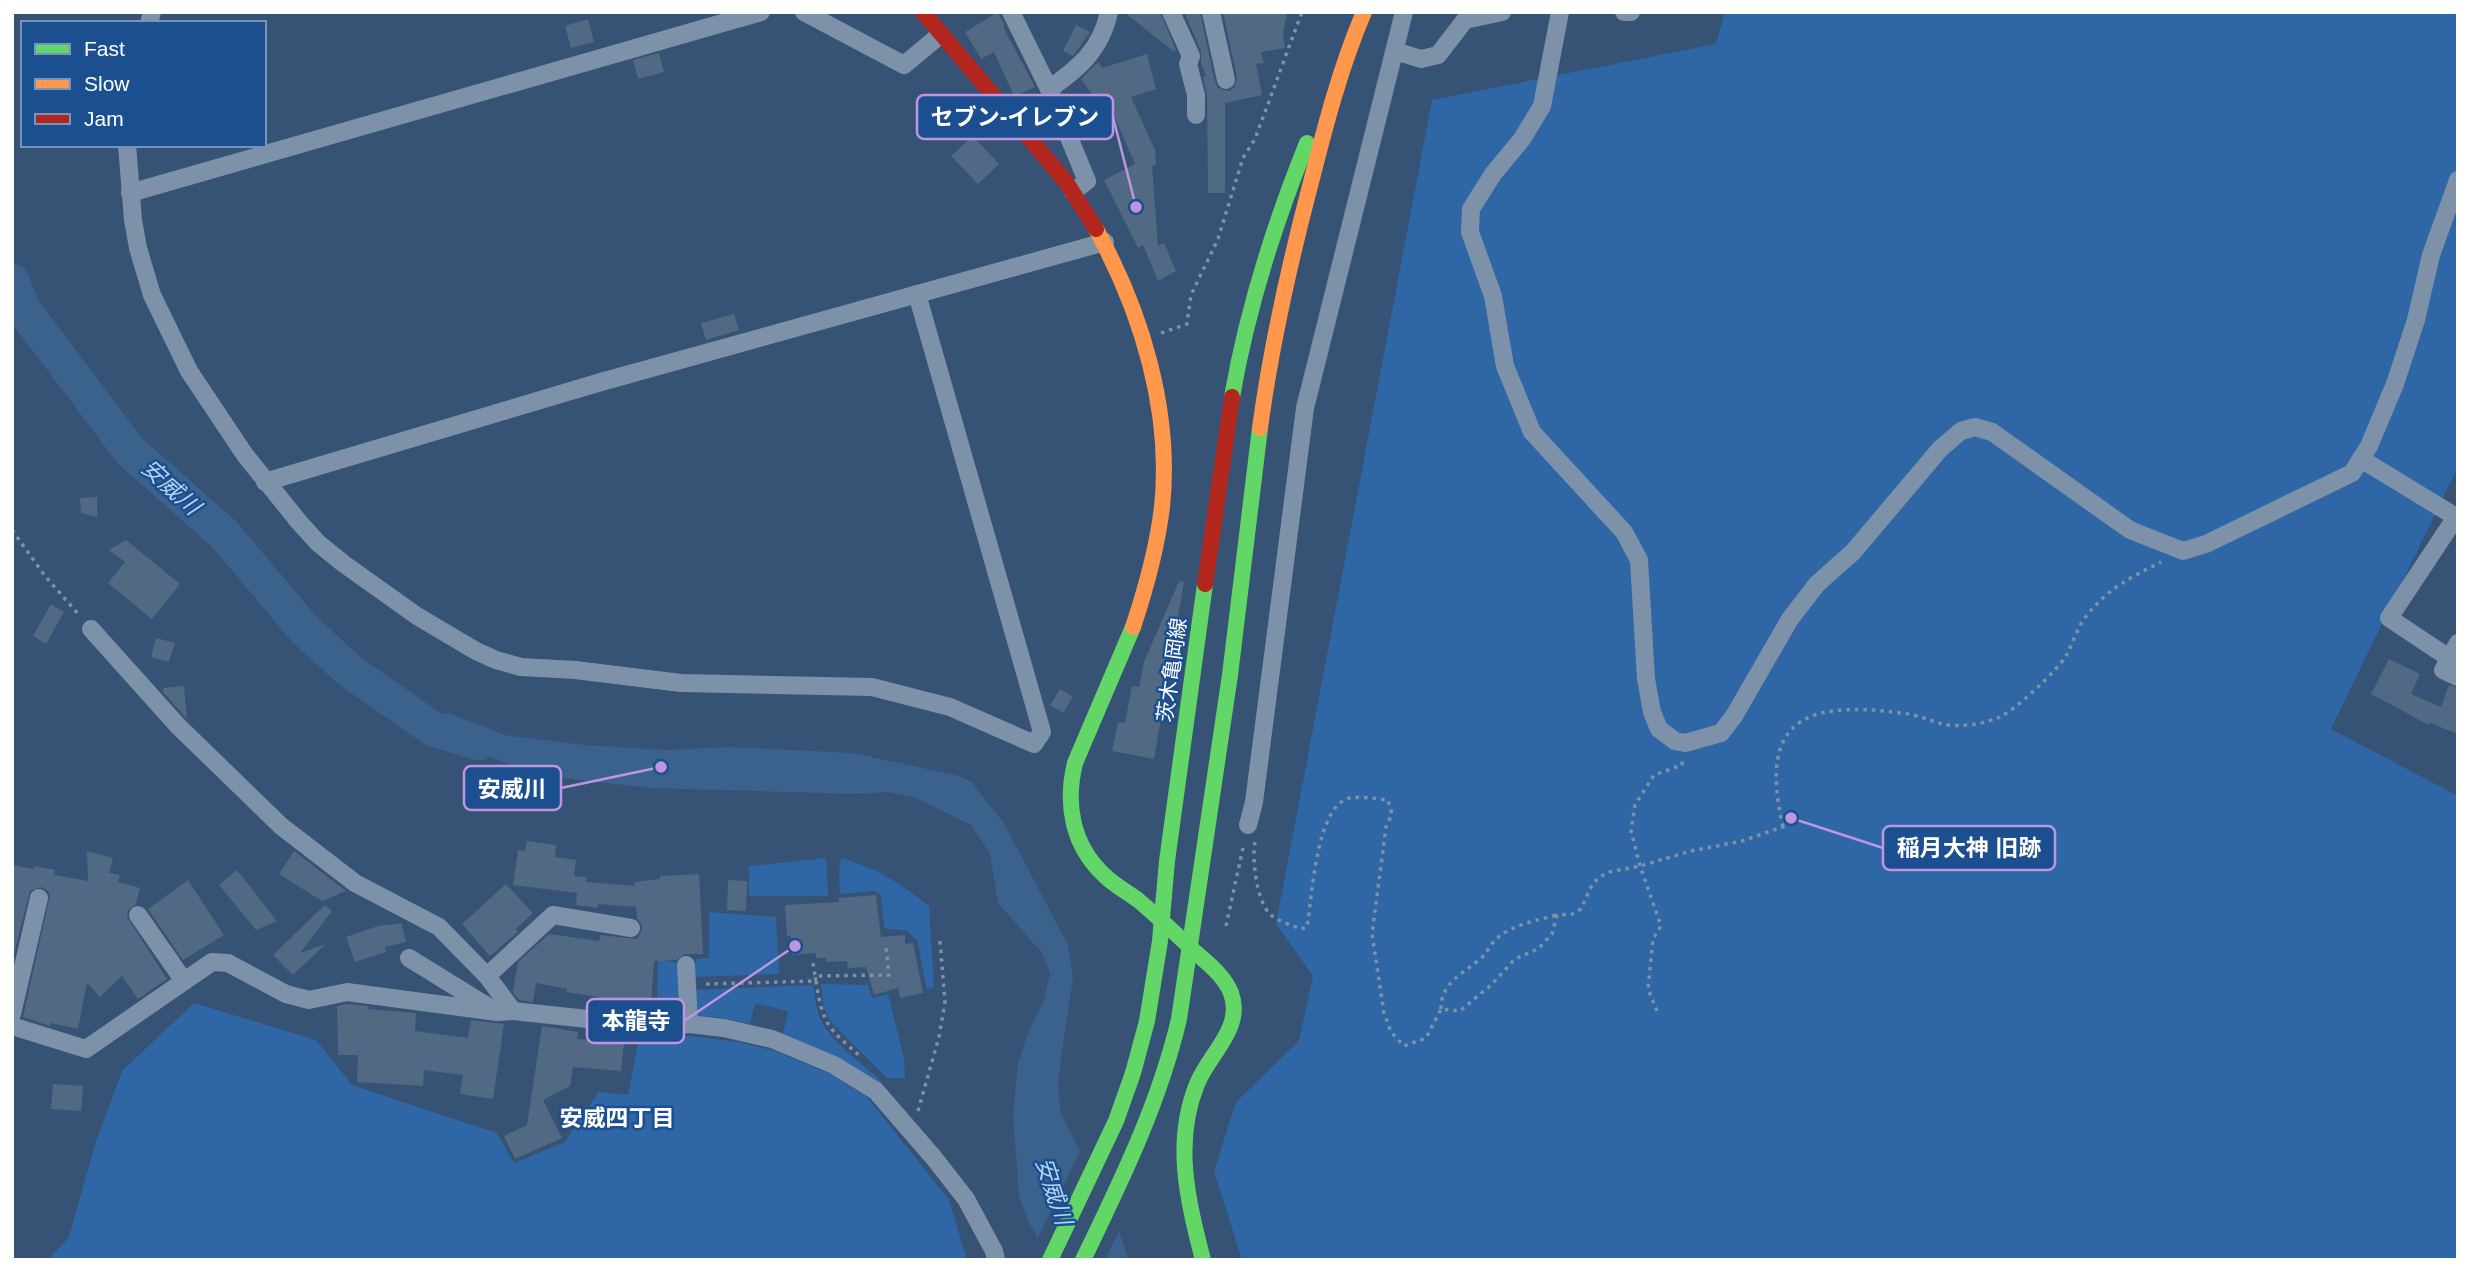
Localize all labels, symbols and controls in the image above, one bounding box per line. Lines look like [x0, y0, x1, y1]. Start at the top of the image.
legend [21, 21, 266, 147]
text: Fast [84, 37, 125, 60]
text: Slow [84, 72, 130, 95]
callout: セブン-イレブン [917, 95, 1113, 139]
text: セブン-イレブン [931, 104, 1099, 130]
text: Jam [84, 107, 124, 130]
water label: 安威川 [137, 454, 208, 522]
street label: 茨木亀岡線 [1153, 616, 1190, 724]
callout: 安威川 [464, 766, 561, 810]
text: 安威川 [478, 776, 547, 802]
callout: 稲月大神 旧跡 [1883, 826, 2055, 870]
text: 稲月大神 旧跡 [1897, 835, 2041, 861]
callout: 本龍寺 [587, 999, 684, 1043]
text: 本龍寺 [602, 1008, 671, 1034]
district label: 安威四丁目 [560, 1105, 675, 1131]
water label: 安威川 [1031, 1154, 1078, 1231]

